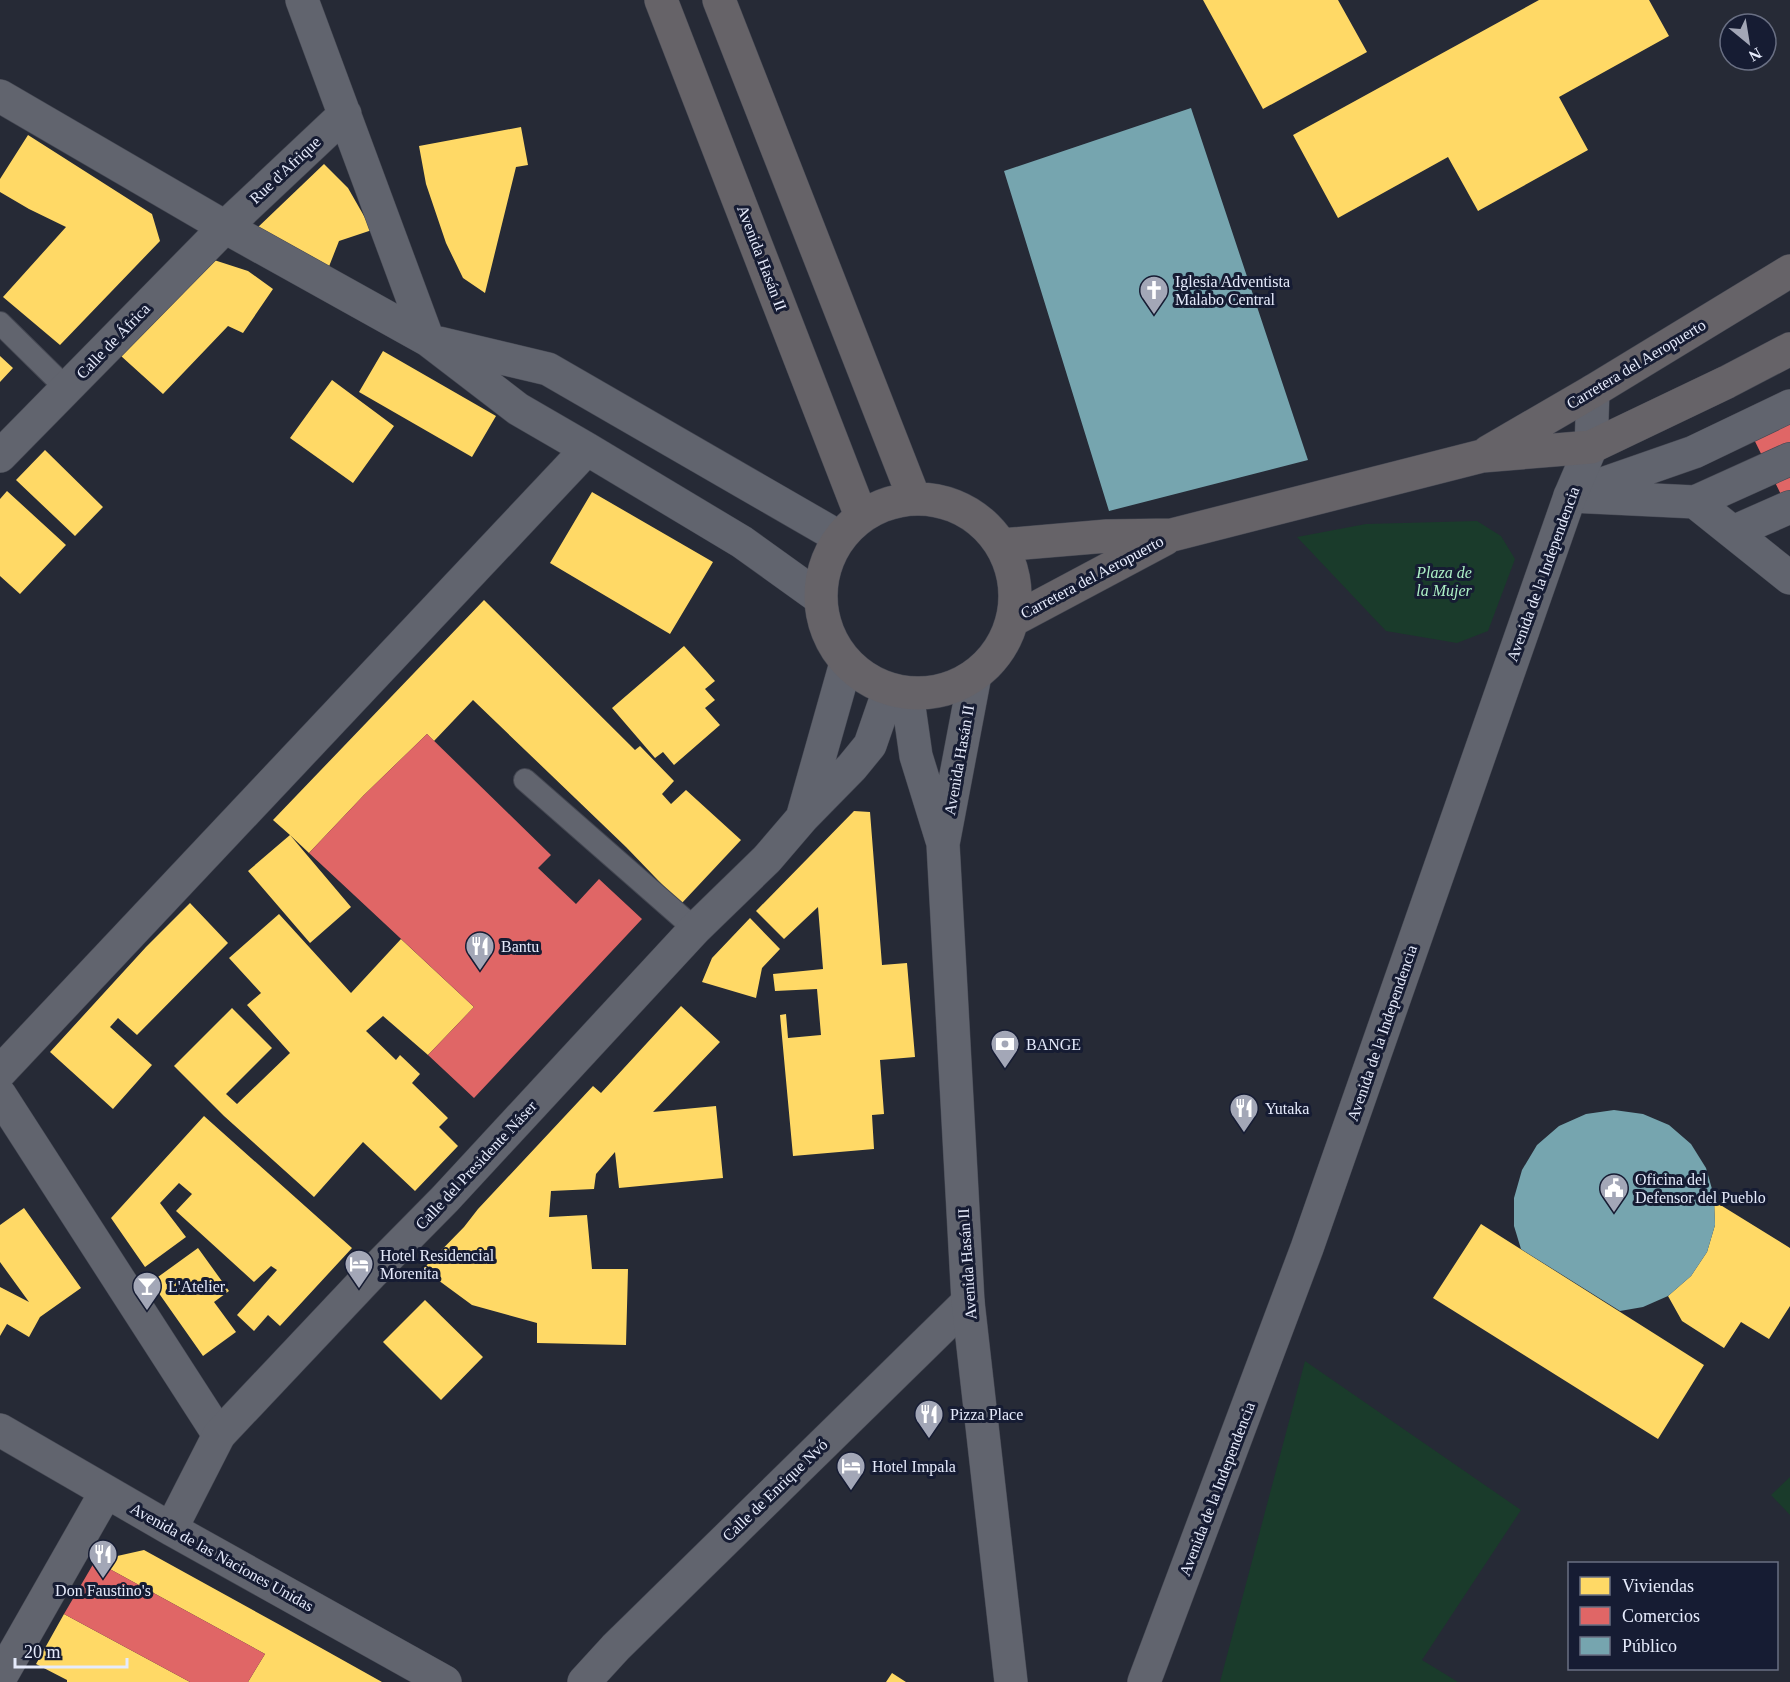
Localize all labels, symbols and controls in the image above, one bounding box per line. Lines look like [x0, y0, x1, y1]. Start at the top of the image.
north arrow [1718, 12, 1778, 72]
text: N [1746, 44, 1765, 65]
street label: Rue d'Afrique [246, 133, 325, 208]
street label: Avenida Hasán II [734, 203, 790, 313]
place label: Iglesia Adventista Malabo Central [1175, 273, 1290, 308]
church icon: Iglesia Adventista Malabo Central [1138, 274, 1170, 316]
street label: Calle de África [72, 299, 153, 382]
street label: Carretera del Aeropuerto [1563, 316, 1709, 413]
street label: Avenida de la Independencia [1503, 484, 1584, 664]
street label: Carretera del Aeropuerto [1018, 532, 1167, 623]
park label: Plaza de la Mujer [1415, 564, 1473, 600]
street label: Avenida Hasán II [941, 704, 977, 816]
restaurant icon: Bantu [464, 930, 496, 972]
place label: Bantu [501, 938, 539, 955]
street label: Avenida de la Independencia [1344, 943, 1421, 1124]
bank icon: BANGE [989, 1028, 1021, 1070]
place label: BANGE [1026, 1036, 1081, 1053]
restaurant icon: Yutaka [1228, 1092, 1260, 1134]
street label: Calle del Presidente Náser [412, 1097, 540, 1233]
place label: Yutaka [1265, 1100, 1309, 1117]
place label: Oficina del Defensor del Pueblo [1635, 1171, 1766, 1206]
public building icon: Oficina del Defensor del Pueblo [1598, 1172, 1630, 1214]
street label: Avenida Hasán II [955, 1208, 979, 1320]
place label: Hotel Residencial Morenita [380, 1247, 495, 1282]
hotel icon: Hotel Residencial Morenita [343, 1248, 375, 1290]
bar icon: L'Atelier [131, 1270, 163, 1312]
place label: L'Atelier [168, 1278, 226, 1295]
restaurant icon: Pizza Place [913, 1398, 945, 1440]
street label: Avenida de la Independencia [1176, 1400, 1259, 1579]
place label: Pizza Place [950, 1406, 1023, 1423]
street label: Calle de Enrique Nvó [719, 1436, 832, 1545]
hotel icon: Hotel Impala [835, 1450, 867, 1492]
place label: Hotel Impala [872, 1458, 956, 1476]
street label: Avenida de las Naciones Unidas [127, 1499, 317, 1615]
restaurant icon: Don Faustino's [87, 1538, 119, 1580]
legend [1568, 1562, 1778, 1670]
text: Viviendas [1622, 1576, 1694, 1596]
place label: Don Faustino's [55, 1582, 151, 1599]
text: Comercios [1622, 1606, 1700, 1626]
scale bar [15, 1631, 128, 1669]
text: Público [1622, 1636, 1677, 1656]
text: 20 m [24, 1642, 61, 1662]

